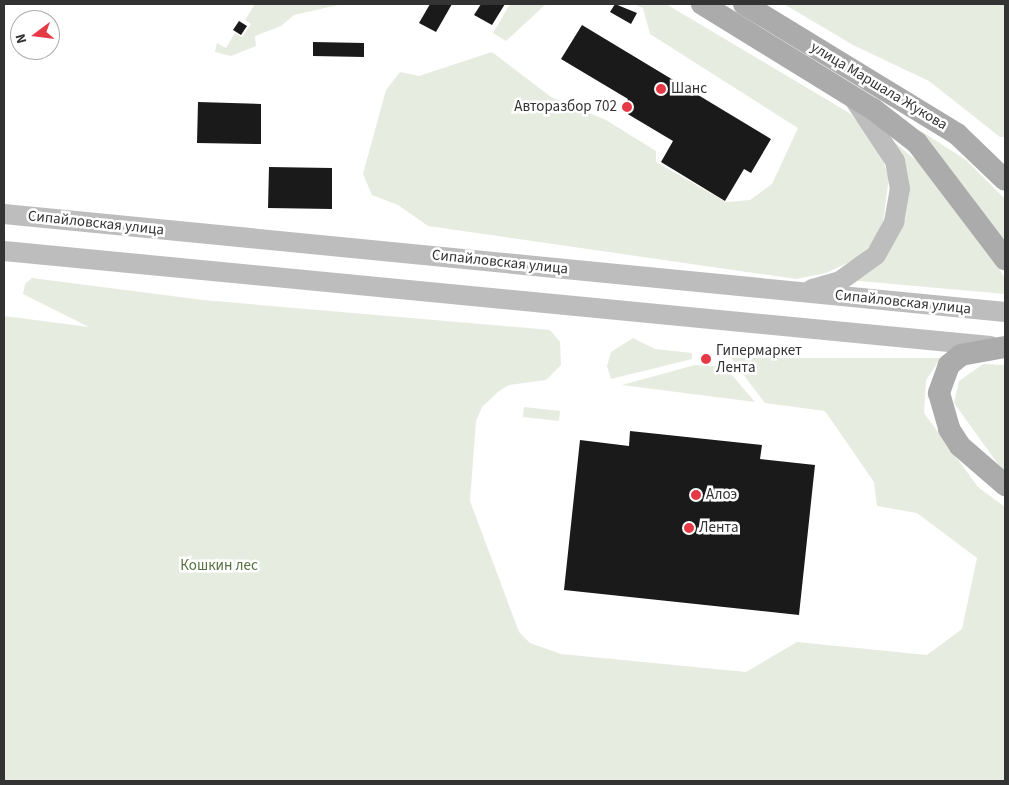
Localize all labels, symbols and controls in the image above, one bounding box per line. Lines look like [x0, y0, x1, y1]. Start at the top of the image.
north arrow [10, 10, 60, 60]
text: N [11, 32, 32, 46]
street label: улица Маршала Жукова [807, 38, 951, 134]
place label: Шанс [671, 80, 707, 98]
marker: Шанс [655, 83, 667, 95]
place label: Авторазбор 702 [514, 98, 617, 116]
marker: Авторазбор 702 [621, 101, 633, 113]
street label: Сипайловская улица [27, 207, 165, 239]
street label: Сипайловская улица [431, 246, 569, 278]
street label: Сипайловская улица [834, 286, 972, 318]
place label: Гипермаркет Лента [716, 341, 802, 376]
marker: Гипермаркет Лента [700, 353, 712, 365]
place label: Алоэ [706, 486, 737, 504]
marker: Алоэ [690, 489, 702, 501]
place label: Лента [699, 519, 738, 537]
marker: Лента [683, 522, 695, 534]
park label: Кошкин лес [180, 557, 258, 575]

